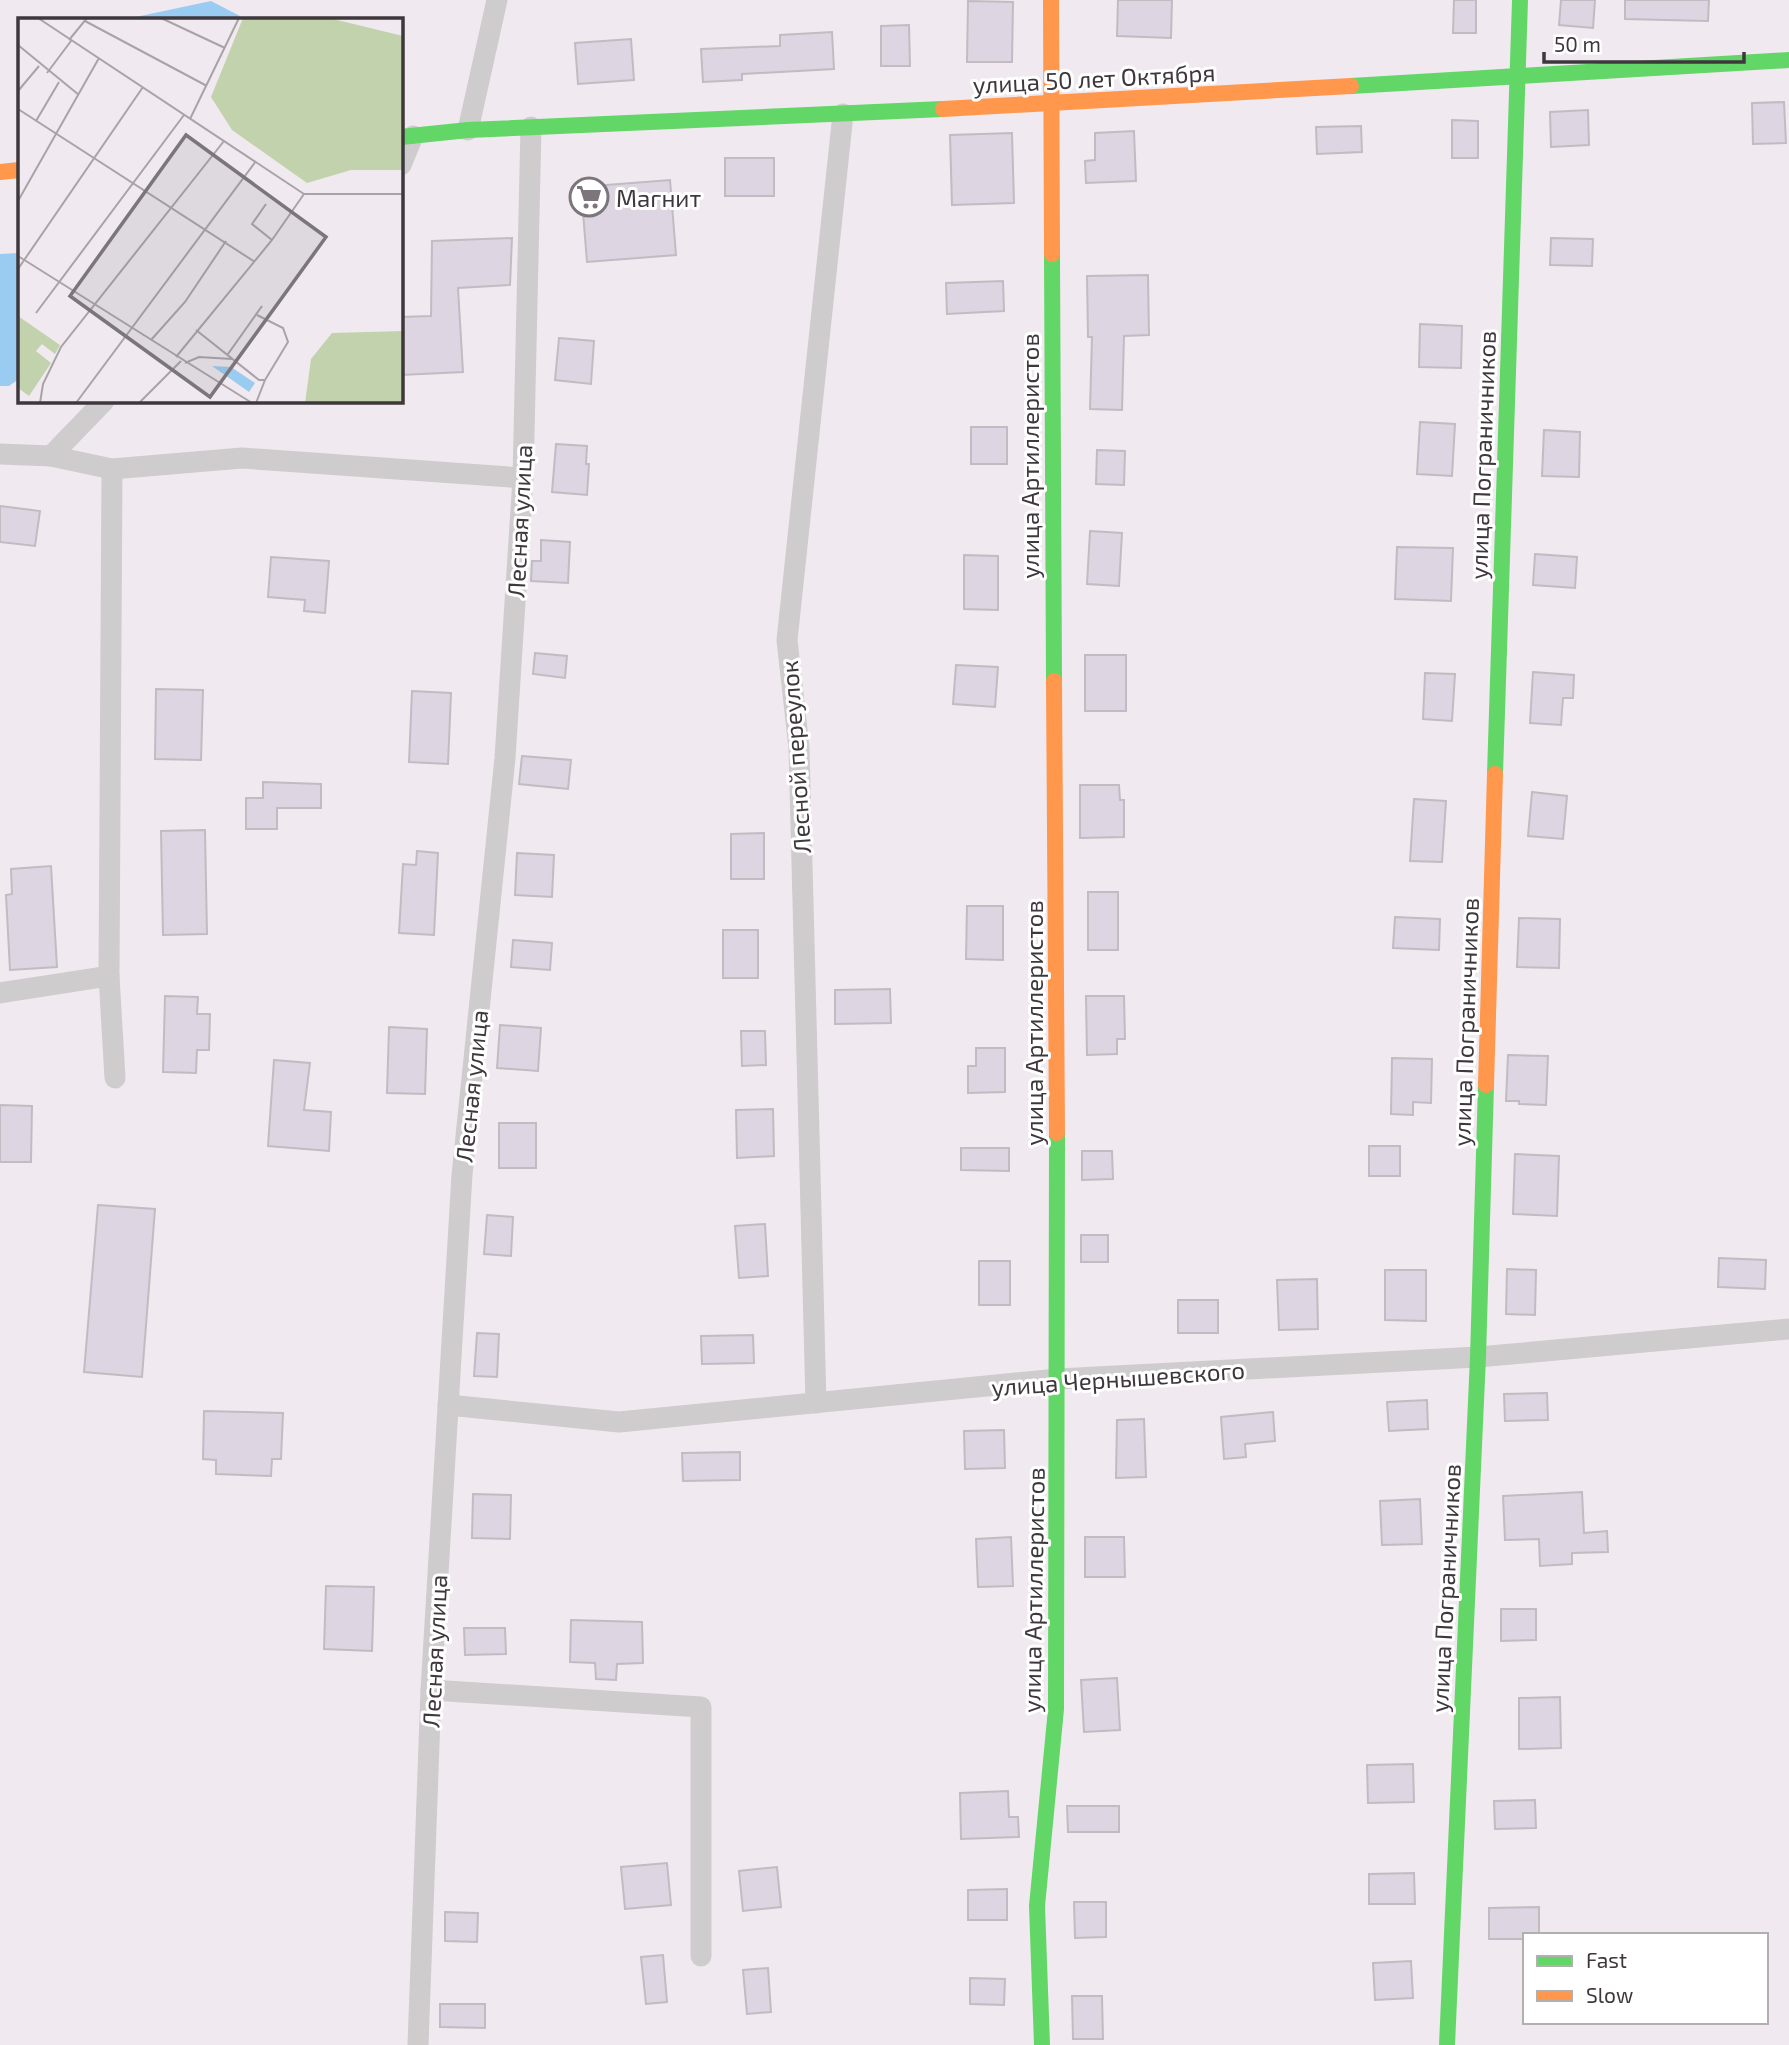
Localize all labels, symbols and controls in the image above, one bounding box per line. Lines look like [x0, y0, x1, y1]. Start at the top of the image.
inset map [18, 18, 402, 402]
scale bar [1544, 21, 1744, 65]
text: 50 m [1554, 31, 1601, 56]
street label: улица 50 лет Октября [972, 57, 1216, 100]
supermarket icon: Магнит [568, 176, 610, 218]
place label: Магнит [616, 183, 701, 212]
street label: улица Пограничников [1463, 330, 1502, 580]
street label: улица Артиллеристов [1015, 333, 1045, 579]
street label: Лесная улица [501, 444, 538, 598]
street label: Лесной переулок [774, 659, 817, 854]
street label: улица Пограничников [1446, 897, 1485, 1147]
street label: улица Артиллеристов [1019, 900, 1049, 1146]
street label: Лесная улица [449, 1008, 494, 1164]
street label: улица Чернышевского [990, 1355, 1246, 1402]
street label: улица Пограничников [1424, 1463, 1467, 1713]
street label: улица Артиллеристов [1016, 1467, 1051, 1713]
street label: Лесная улица [416, 1574, 453, 1728]
legend [1523, 1933, 1768, 2024]
text: Fast [1586, 1947, 1627, 1972]
text: Slow [1586, 1982, 1633, 2007]

